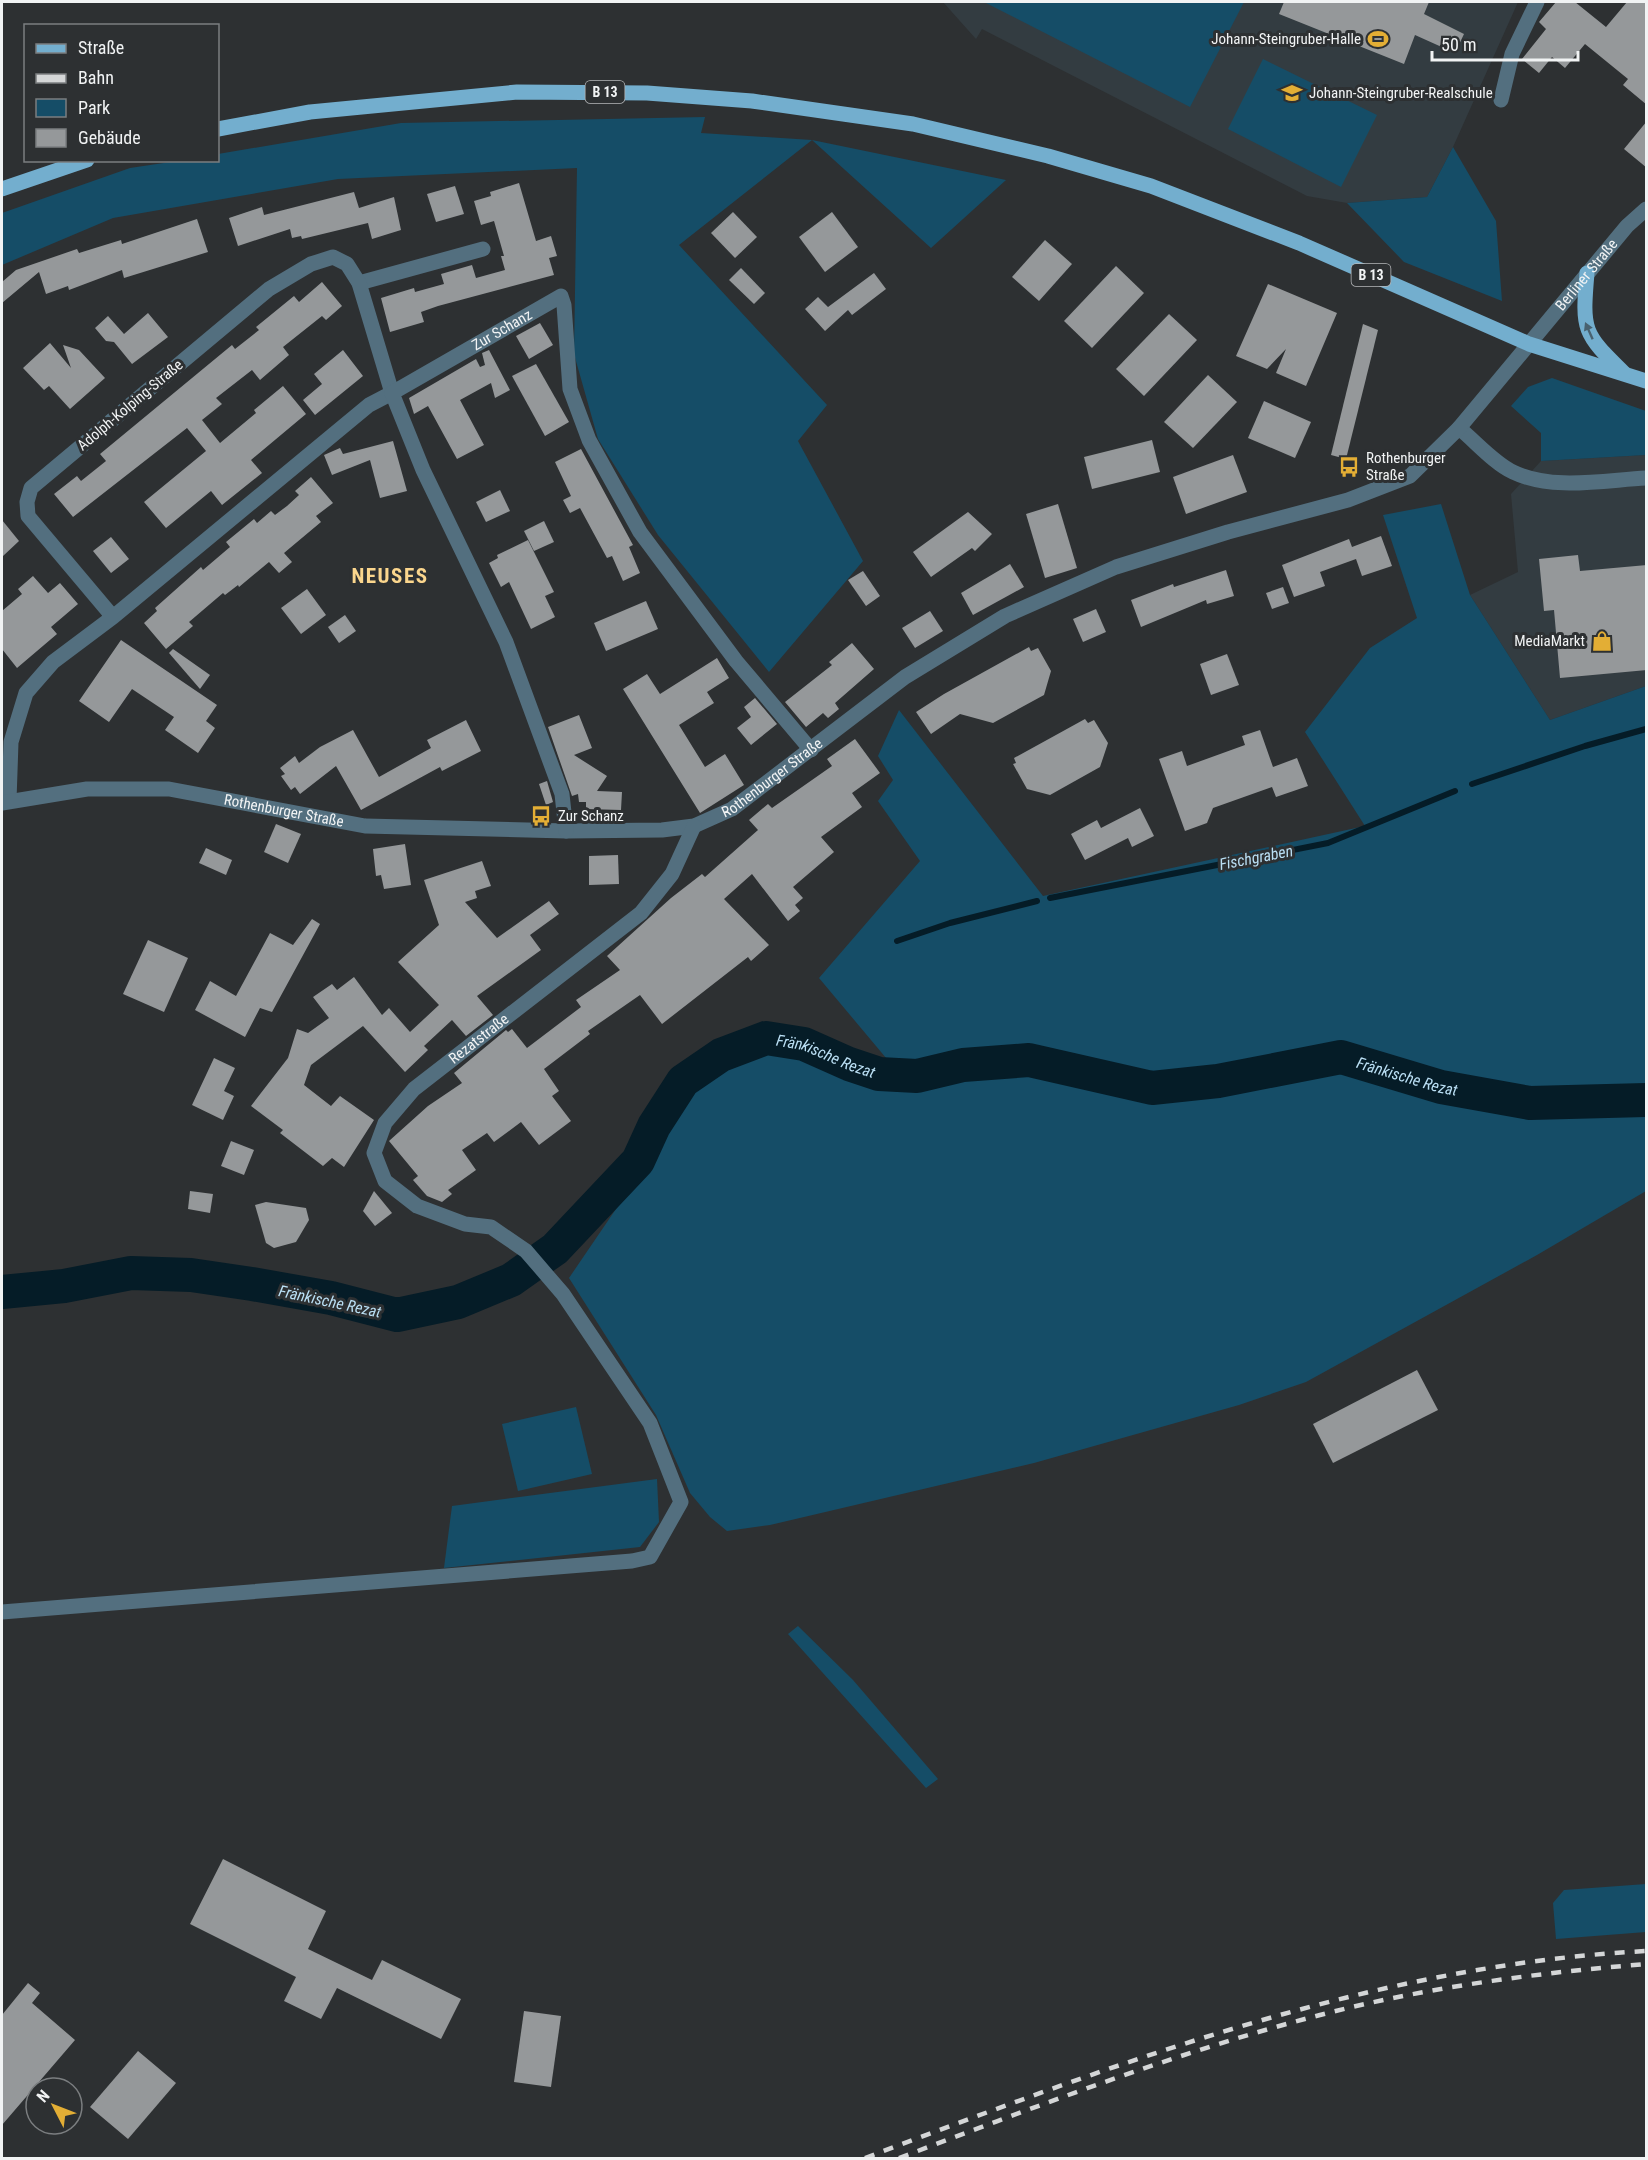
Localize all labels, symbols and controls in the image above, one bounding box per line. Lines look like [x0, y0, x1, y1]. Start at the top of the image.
legend [24, 24, 219, 162]
scale bar [1432, 24, 1578, 62]
sports icon: Johann-Steingruber-Halle [1366, 27, 1390, 51]
place label: Johann-Steingruber-Halle [1211, 30, 1361, 48]
text: 50 m [1441, 34, 1476, 55]
text: Straße [78, 37, 124, 58]
text: Bahn [78, 67, 114, 88]
road number: B 13 [586, 81, 624, 103]
school or university icon: Johann-Steingruber-Realschule [1280, 81, 1304, 105]
place label: Johann-Steingruber-Realschule [1309, 84, 1493, 102]
text: Park [78, 97, 110, 118]
text: Gebäude [78, 127, 141, 148]
street label: Berliner Straße [1552, 235, 1621, 314]
road number: B 13 [1352, 264, 1390, 286]
street label: Zur Schanz [469, 306, 535, 354]
one-way arrow [1585, 322, 1594, 339]
street label: Adolph-Kolping-Straße [74, 356, 186, 454]
place label: Rothenburger Straße [1366, 449, 1446, 484]
bus stop icon: Rothenburger Straße [1337, 455, 1361, 479]
district label: NEUSES [351, 564, 429, 588]
shop icon: MediaMarkt [1590, 629, 1614, 653]
place label: MediaMarkt [1514, 632, 1585, 650]
street label: Rothenburger Straße [719, 734, 826, 821]
street label: Rothenburger Straße [222, 791, 345, 831]
bus stop icon: Zur Schanz [529, 804, 553, 828]
place label: Zur Schanz [558, 807, 624, 825]
water label: Fischgraben [1218, 841, 1295, 874]
street label: Rezatstraße [445, 1010, 512, 1068]
water label: Fränkische Rezat [775, 1031, 878, 1082]
water label: Fränkische Rezat [1354, 1053, 1459, 1100]
water label: Fränkische Rezat [277, 1281, 383, 1322]
north arrow [24, 2076, 84, 2136]
text: N [33, 2086, 54, 2106]

